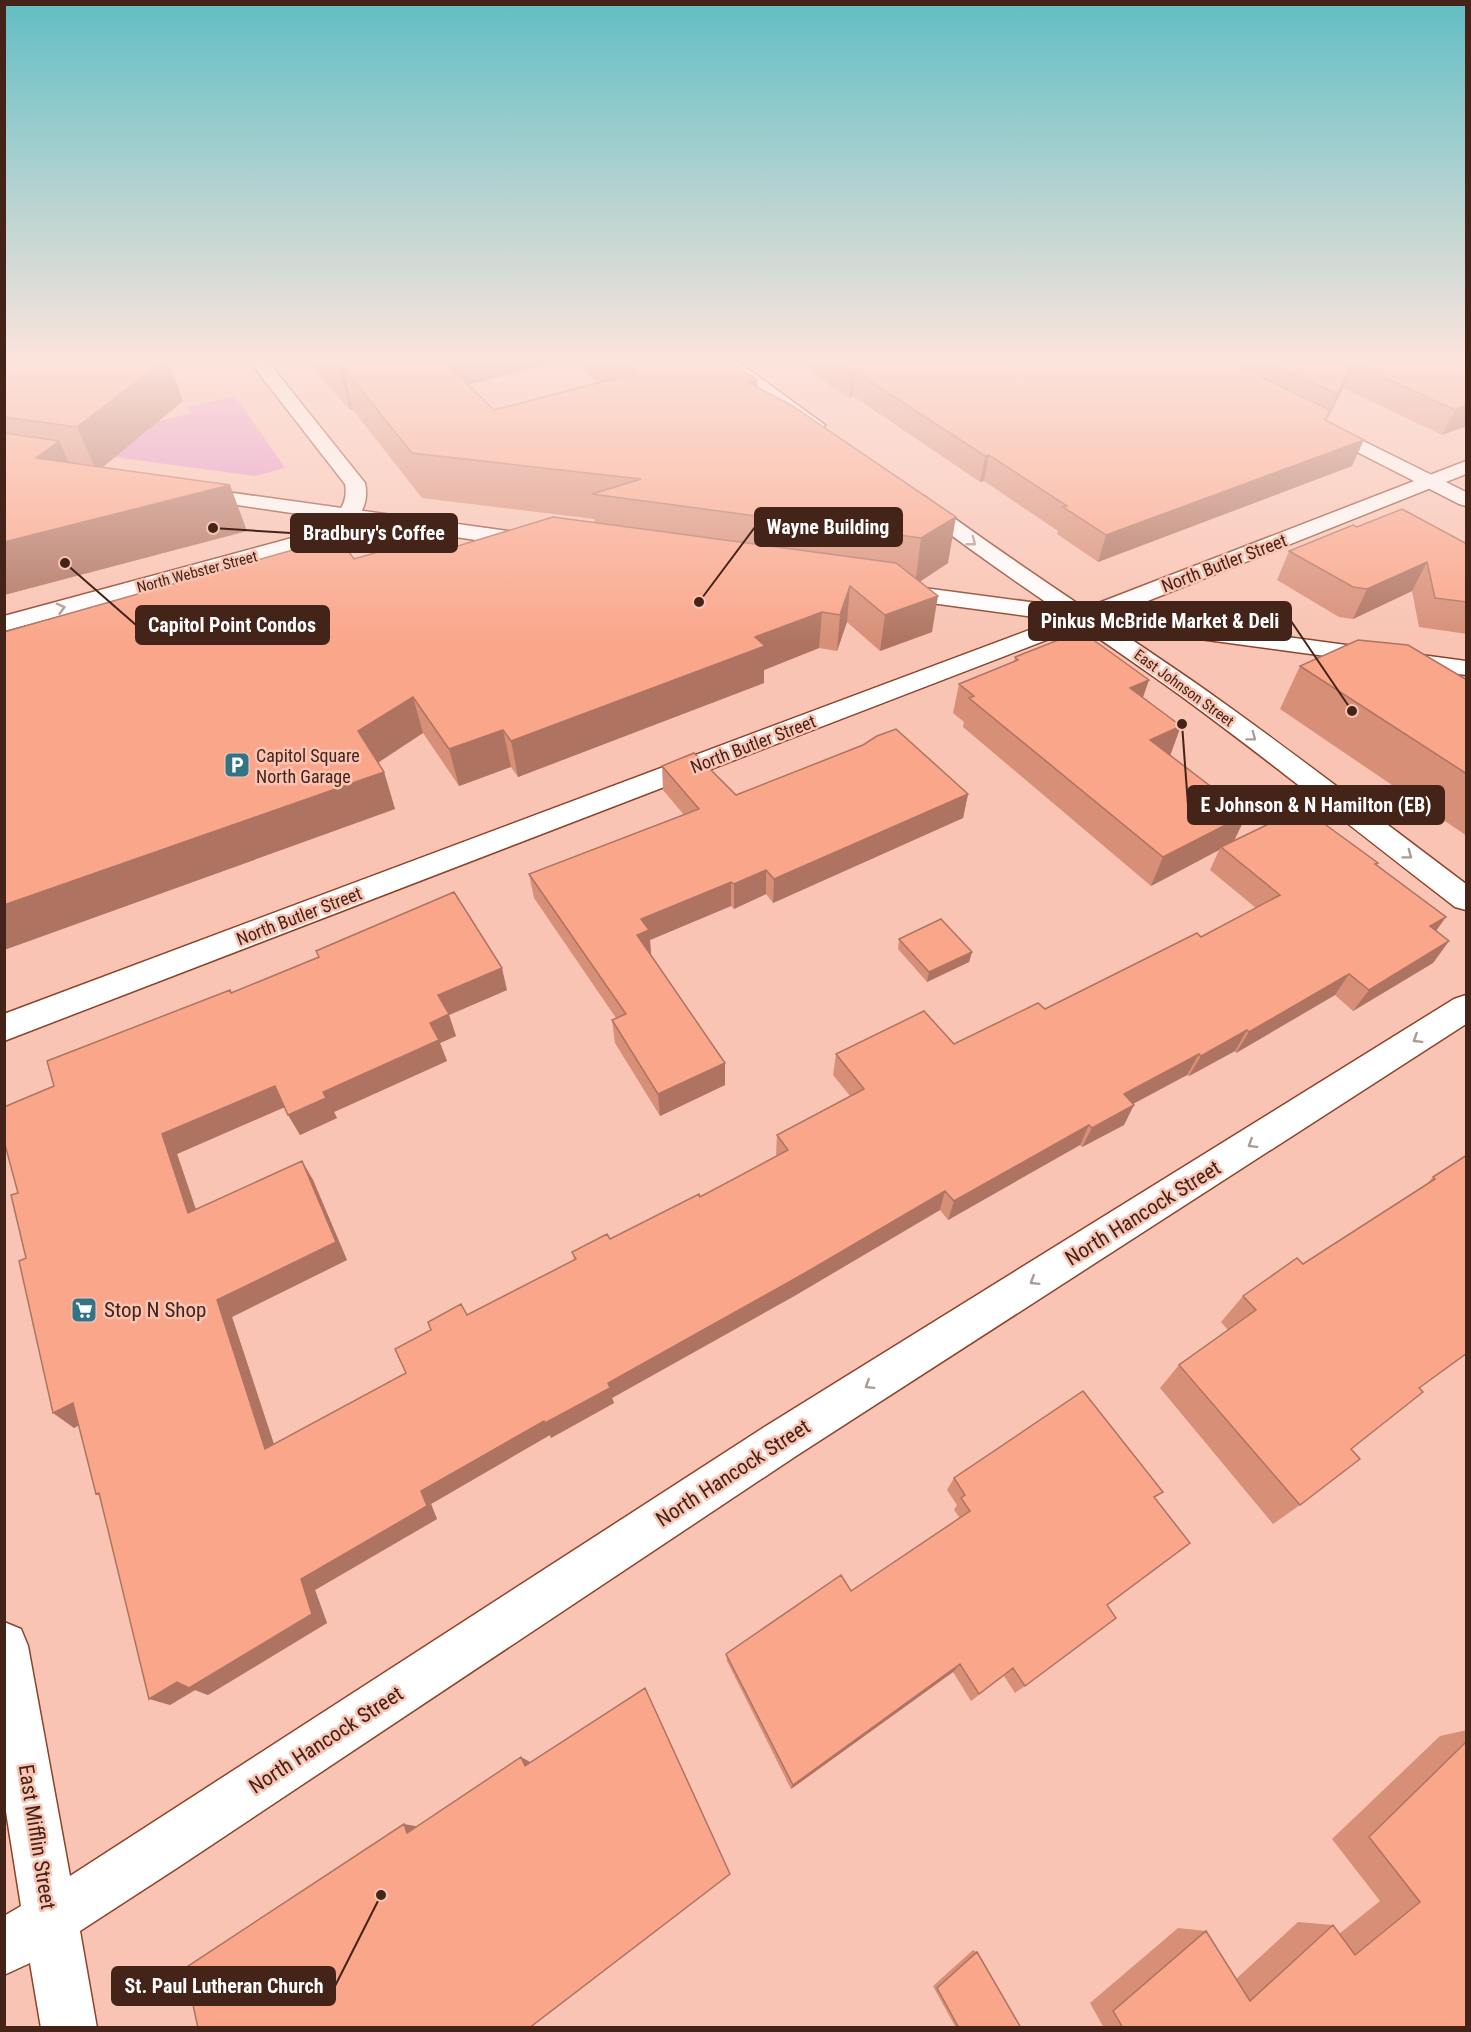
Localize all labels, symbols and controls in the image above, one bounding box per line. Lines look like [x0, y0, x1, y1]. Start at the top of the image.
callout: Wayne Building [755, 508, 902, 546]
callout: Bradbury's Coffee [291, 514, 457, 552]
text: Wayne Building [767, 515, 889, 539]
text: Bradbury's Coffee [303, 521, 445, 545]
street label: North Butler Street [1158, 529, 1290, 597]
one-way arrow [965, 535, 976, 546]
street label: North Webster Street [135, 547, 259, 597]
callout: Pinkus McBride Market & Deli [1029, 602, 1291, 640]
one-way arrow [56, 603, 66, 616]
callout: Capitol Point Condos [136, 606, 329, 644]
text: Pinkus McBride Market & Deli [1041, 609, 1279, 633]
text: Capitol Point Condos [148, 613, 316, 637]
street label: East Johnson Street [1131, 646, 1237, 730]
street label: North Butler Street [687, 710, 819, 778]
one-way arrow [1245, 730, 1256, 741]
place label: Capitol Square North Garage [256, 745, 360, 787]
parking icon: Capitol Square North Garage [222, 750, 252, 780]
callout: E Johnson & N Hamilton (EB) [1188, 786, 1444, 824]
text: E Johnson & N Hamilton (EB) [1200, 793, 1432, 817]
one-way arrow [1401, 847, 1412, 858]
street label: North Butler Street [233, 882, 365, 950]
one-way arrow [1413, 1032, 1423, 1044]
one-way arrow [1248, 1136, 1258, 1148]
street label: North Hancock Street [1061, 1156, 1225, 1270]
one-way arrow [1030, 1274, 1040, 1286]
supermarket icon: Stop N Shop [69, 1295, 99, 1325]
place label: Stop N Shop [104, 1298, 206, 1322]
one-way arrow [865, 1378, 875, 1390]
street label: North Hancock Street [652, 1414, 814, 1532]
street label: North Hancock Street [245, 1681, 407, 1799]
street label: East Mifflin Street [14, 1763, 60, 1911]
callout: St. Paul Lutheran Church [112, 1967, 335, 2005]
text: St. Paul Lutheran Church [124, 1974, 324, 1998]

